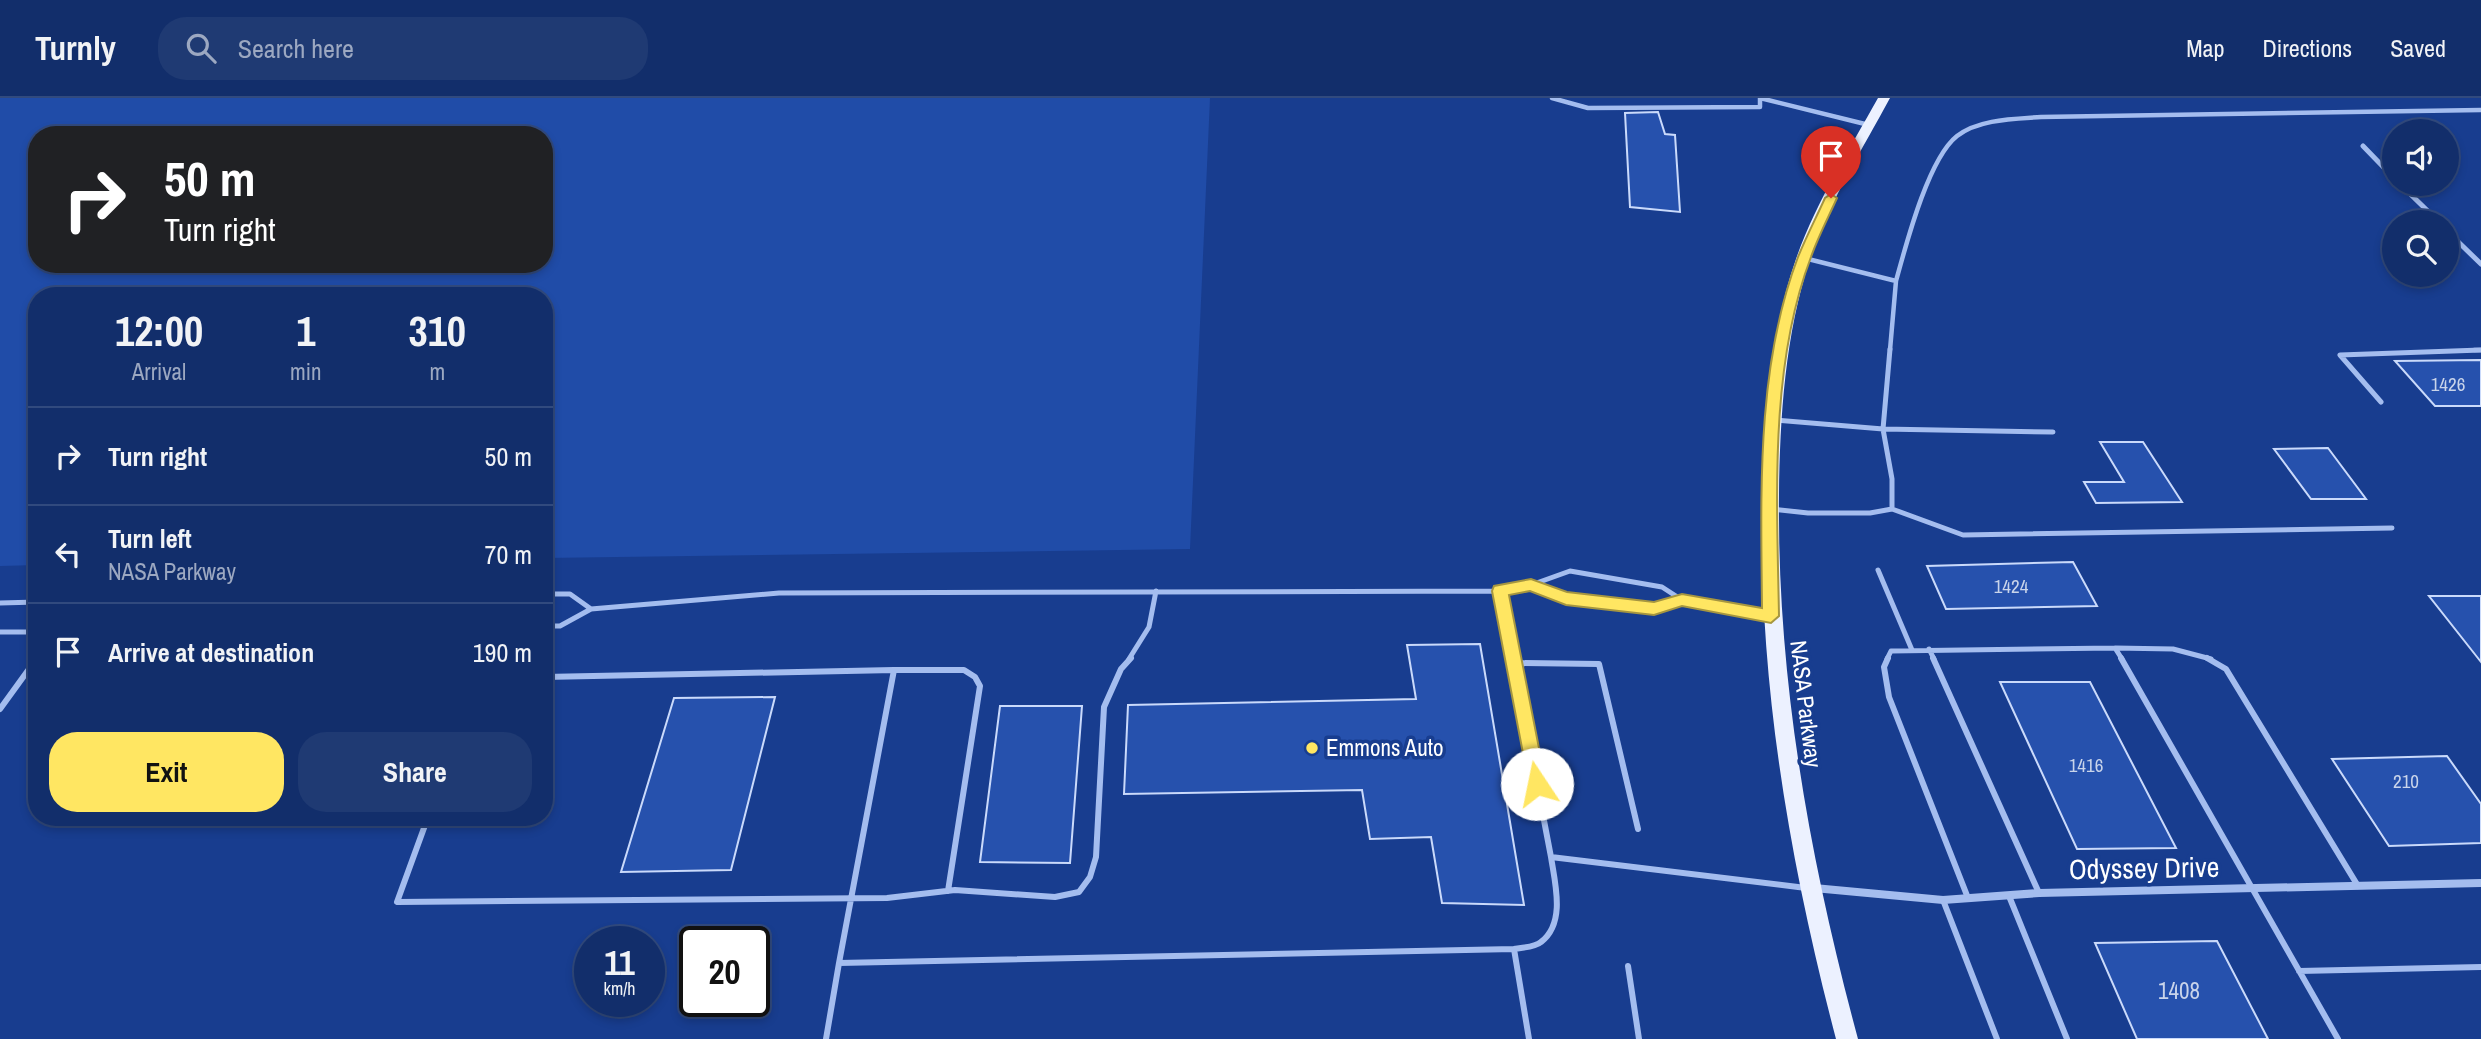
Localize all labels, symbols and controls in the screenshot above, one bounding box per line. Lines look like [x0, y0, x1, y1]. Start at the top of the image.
search box [158, 17, 648, 80]
text: Turnly [35, 26, 116, 70]
icon: search [182, 29, 220, 67]
text: Search here [238, 31, 354, 66]
text: Map [2186, 32, 2224, 64]
text: Directions [2262, 32, 2352, 64]
text: Saved [2390, 32, 2446, 64]
map controls [2382, 119, 2459, 287]
button: sound [2382, 119, 2459, 196]
pin [1801, 126, 1861, 198]
icon: arrive [1812, 137, 1850, 175]
text: 50 m [164, 145, 256, 211]
icon: right [49, 154, 140, 245]
text: Turn right [164, 208, 276, 251]
button: search [2382, 210, 2459, 287]
text: 12:00 [115, 303, 203, 359]
text: 1 [296, 303, 315, 359]
text: 310 [409, 303, 466, 359]
text: Arrival [132, 356, 186, 387]
text: min [290, 356, 322, 387]
text: m [429, 356, 445, 387]
house number: 1426 [2431, 371, 2465, 397]
icon: right [49, 437, 87, 475]
text: Turn right [108, 439, 207, 474]
text: 50 m [485, 439, 532, 474]
text: Turn left [108, 521, 192, 556]
icon: left [49, 535, 87, 573]
text: 70 m [485, 537, 532, 572]
text: NASA Parkway [108, 556, 236, 587]
house number: 1424 [1994, 573, 2029, 599]
icon: arrive [49, 633, 87, 671]
text: Arrive at destination [108, 635, 314, 670]
text: 190 m [473, 635, 532, 670]
street label: NASA Parkway [1783, 639, 1830, 770]
button: Exit [49, 732, 284, 812]
button: Share [298, 732, 532, 812]
place label: Emmons Auto [1326, 732, 1443, 763]
marker: Emmons Auto [1304, 740, 1320, 756]
position arrow [1500, 747, 1574, 821]
house number: 1416 [2069, 752, 2103, 778]
house number: 210 [2393, 768, 2419, 794]
street label: Odyssey Drive [2068, 848, 2220, 888]
speed limit sign: 20 [679, 926, 770, 1017]
text: 11 [604, 939, 635, 986]
house number: 1408 [2158, 975, 2200, 1006]
text: km/h [604, 976, 636, 1001]

